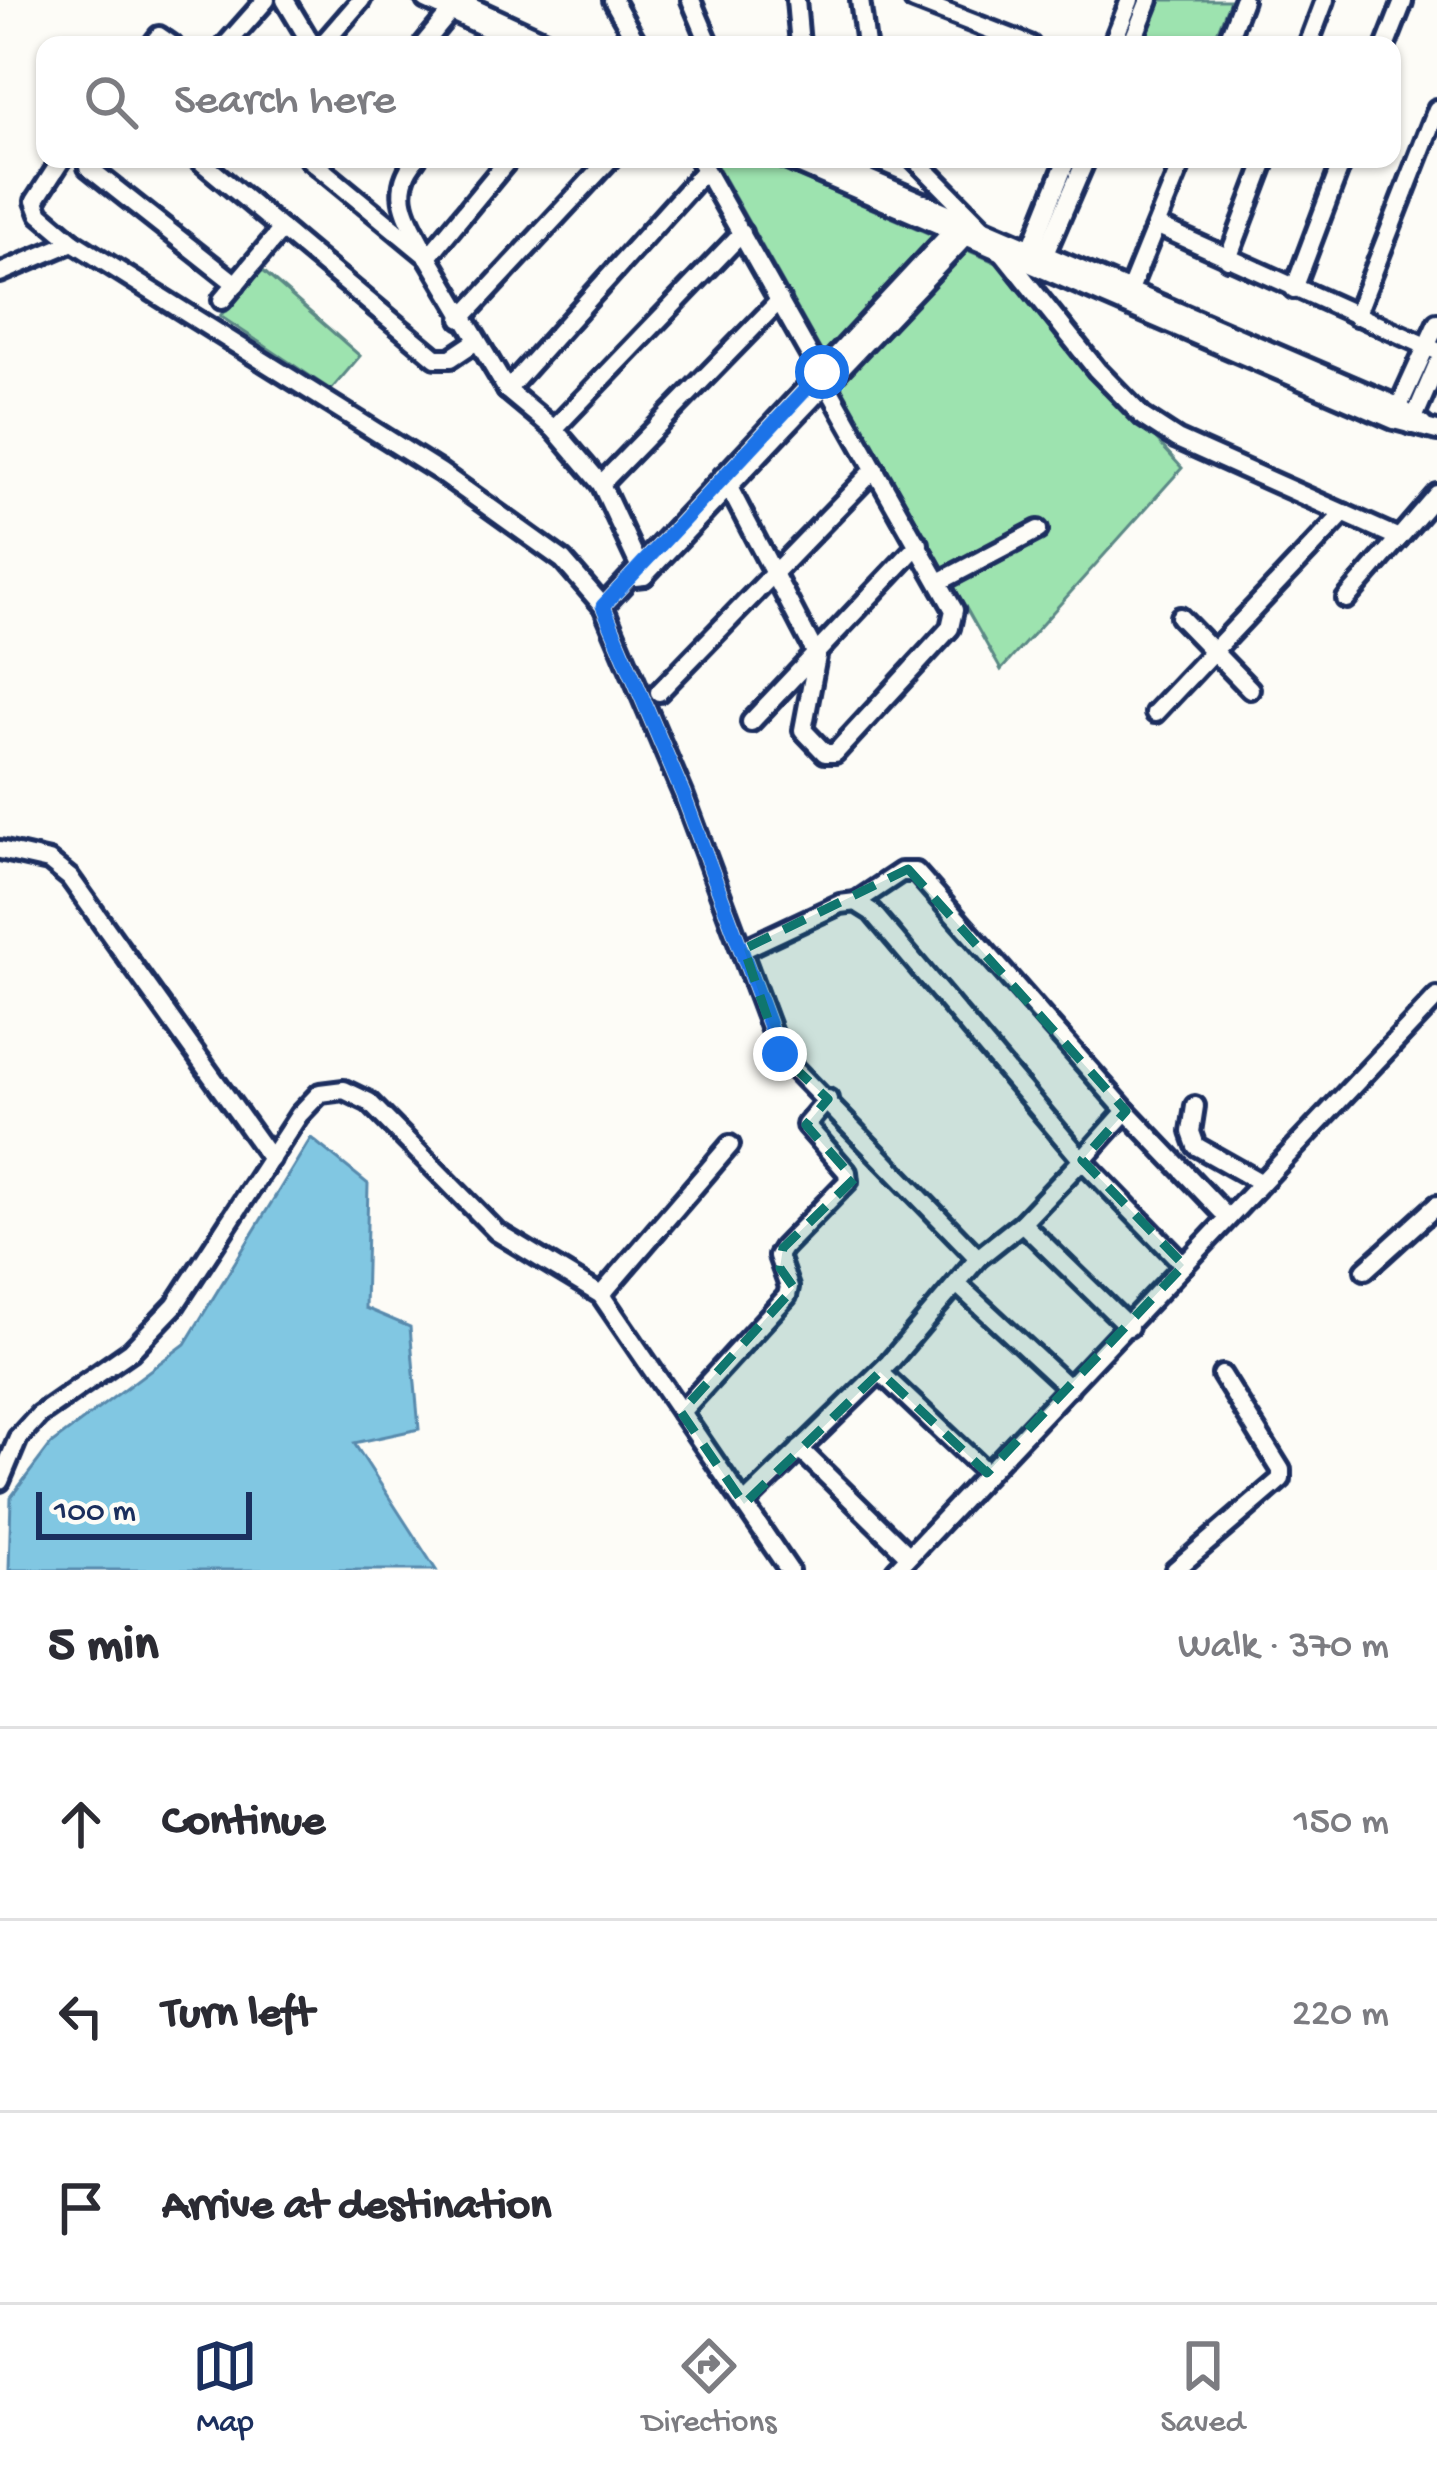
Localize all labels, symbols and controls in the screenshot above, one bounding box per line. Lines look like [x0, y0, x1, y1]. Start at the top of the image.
search box [36, 36, 1401, 168]
icon: search [78, 69, 144, 135]
text: Search here [174, 76, 396, 129]
route start [795, 345, 849, 399]
route end [753, 1027, 807, 1081]
scale bar [36, 1486, 252, 1539]
text: 100 m [54, 1494, 136, 1532]
text: 5 min [48, 1618, 158, 1678]
text: Walk · 370 m [1178, 1625, 1389, 1671]
icon: ahead [48, 1791, 114, 1857]
text: Continue [162, 1797, 325, 1850]
text: 150 m [1294, 1801, 1389, 1847]
icon: left [48, 1983, 114, 2049]
text: Turn left [162, 1989, 314, 2042]
text: 220 m [1292, 1993, 1389, 2039]
icon: arrive [48, 2175, 114, 2241]
text: Arrive at destination [162, 2181, 551, 2234]
tab: Map [192, 2333, 258, 2443]
tab: Directions [642, 2333, 776, 2443]
tab: Saved [1160, 2333, 1245, 2443]

